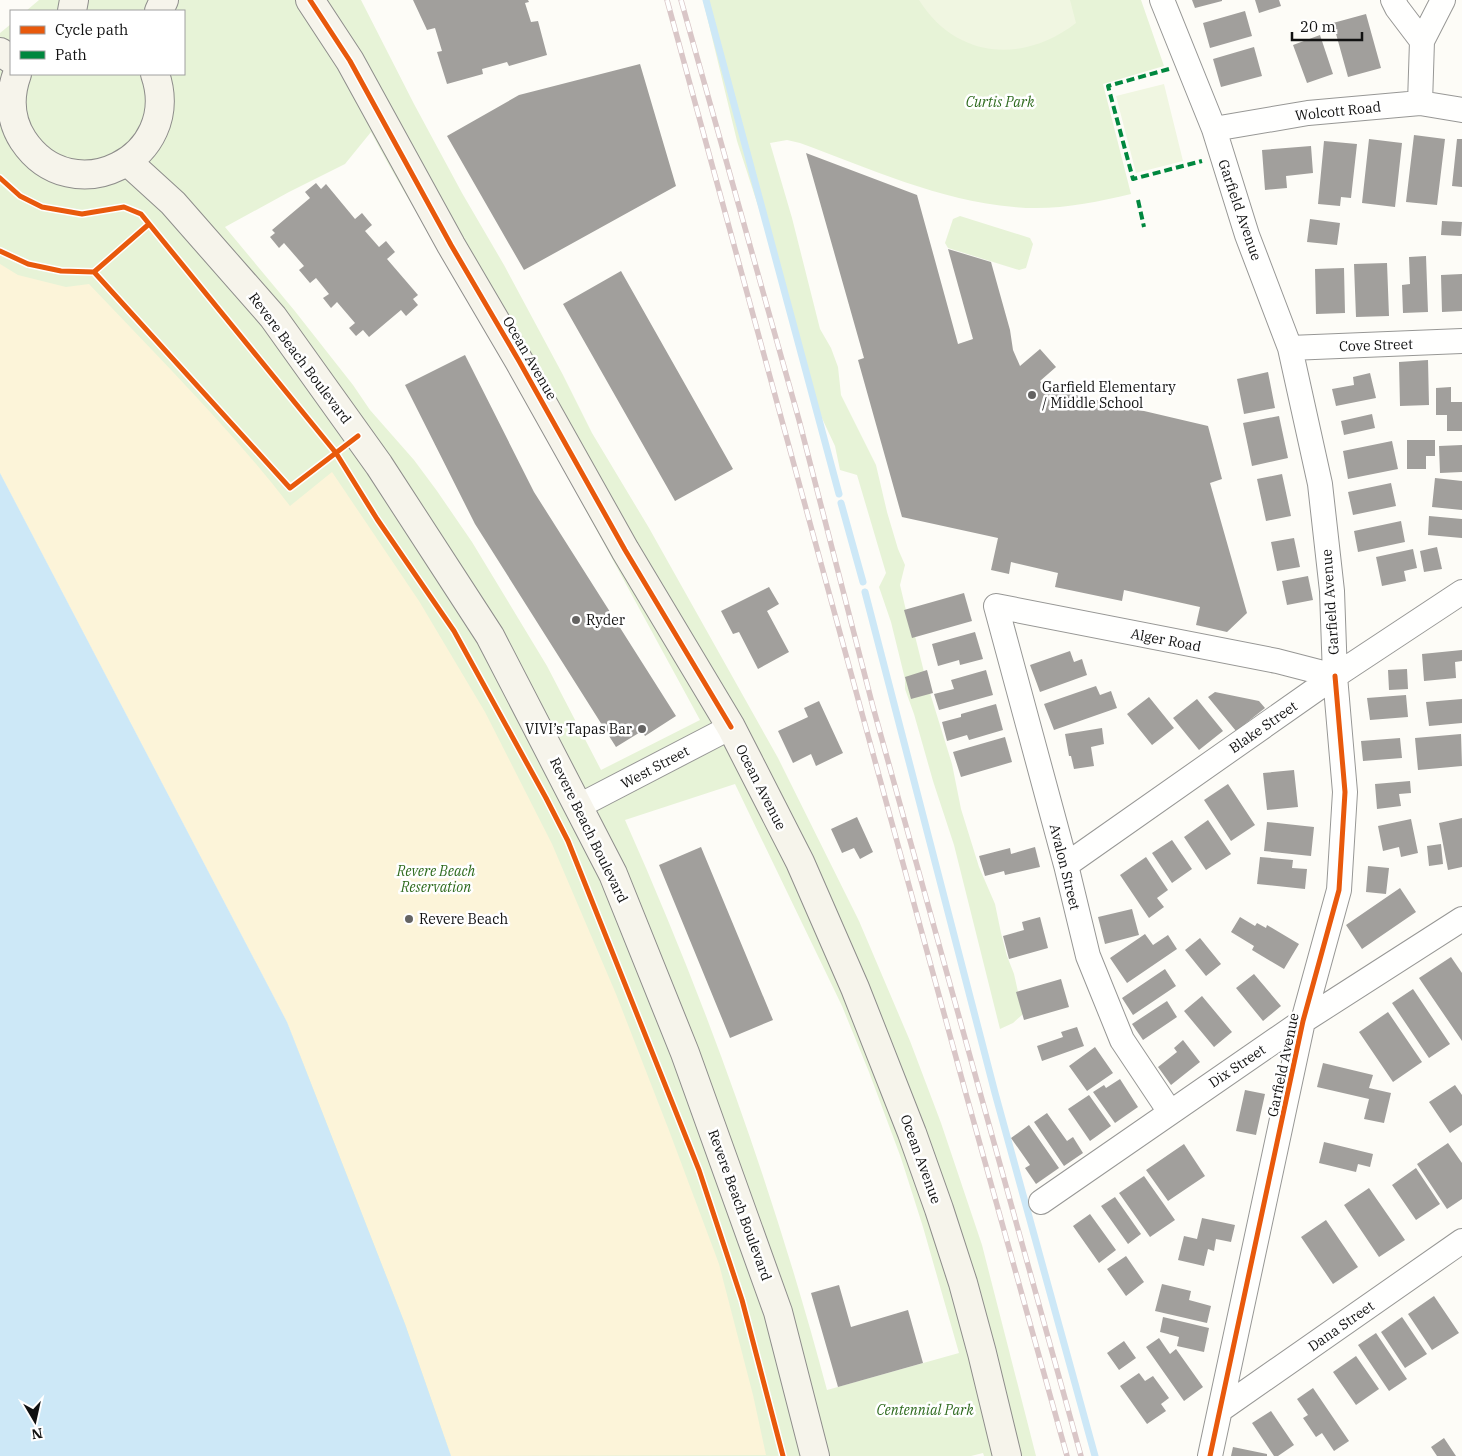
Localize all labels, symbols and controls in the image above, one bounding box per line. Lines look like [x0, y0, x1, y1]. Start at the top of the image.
legend [10, 10, 185, 75]
scale bar [1292, 10, 1362, 42]
text: 20 m [1300, 17, 1336, 36]
text: Cycle path [55, 20, 128, 39]
text: Path [55, 45, 87, 64]
park label: Curtis Park [966, 93, 1035, 111]
street label: Wolcott Road [1294, 97, 1382, 124]
street label: Garfield Avenue [1214, 157, 1266, 263]
street label: Revere Beach Boulevard [245, 289, 356, 428]
street label: Ocean Avenue [499, 313, 561, 403]
street label: Cove Street [1339, 335, 1413, 355]
place label: Garfield Elementary / Middle School [1042, 378, 1176, 412]
marker: Garfield Elementary / Middle School [1026, 389, 1038, 401]
street label: Garfield Avenue [1317, 549, 1343, 655]
place label: Ryder [586, 611, 626, 629]
marker: Ryder [570, 614, 582, 626]
street label: Alger Road [1129, 624, 1203, 656]
street label: Blake Street [1225, 697, 1301, 757]
place label: VIVI’s Tapas Bar [525, 720, 633, 738]
marker: VIVI’s Tapas Bar [636, 723, 648, 735]
street label: West Street [618, 741, 692, 792]
street label: Ocean Avenue [732, 741, 790, 833]
street label: Revere Beach Boulevard [546, 754, 632, 906]
street label: Avalon Street [1046, 822, 1084, 912]
park label: Revere Beach Reservation [396, 862, 476, 896]
place label: Revere Beach [419, 910, 508, 928]
marker: Revere Beach [403, 913, 415, 925]
street label: Garfield Avenue [1263, 1011, 1303, 1119]
street label: Dix Street [1205, 1040, 1269, 1092]
street label: Ocean Avenue [896, 1112, 946, 1206]
street label: Revere Beach Boulevard [704, 1127, 776, 1284]
street label: Dana Street [1304, 1297, 1378, 1355]
north arrow [10, 1396, 60, 1446]
park label: Centennial Park [876, 1401, 974, 1419]
text: N [30, 1424, 44, 1444]

